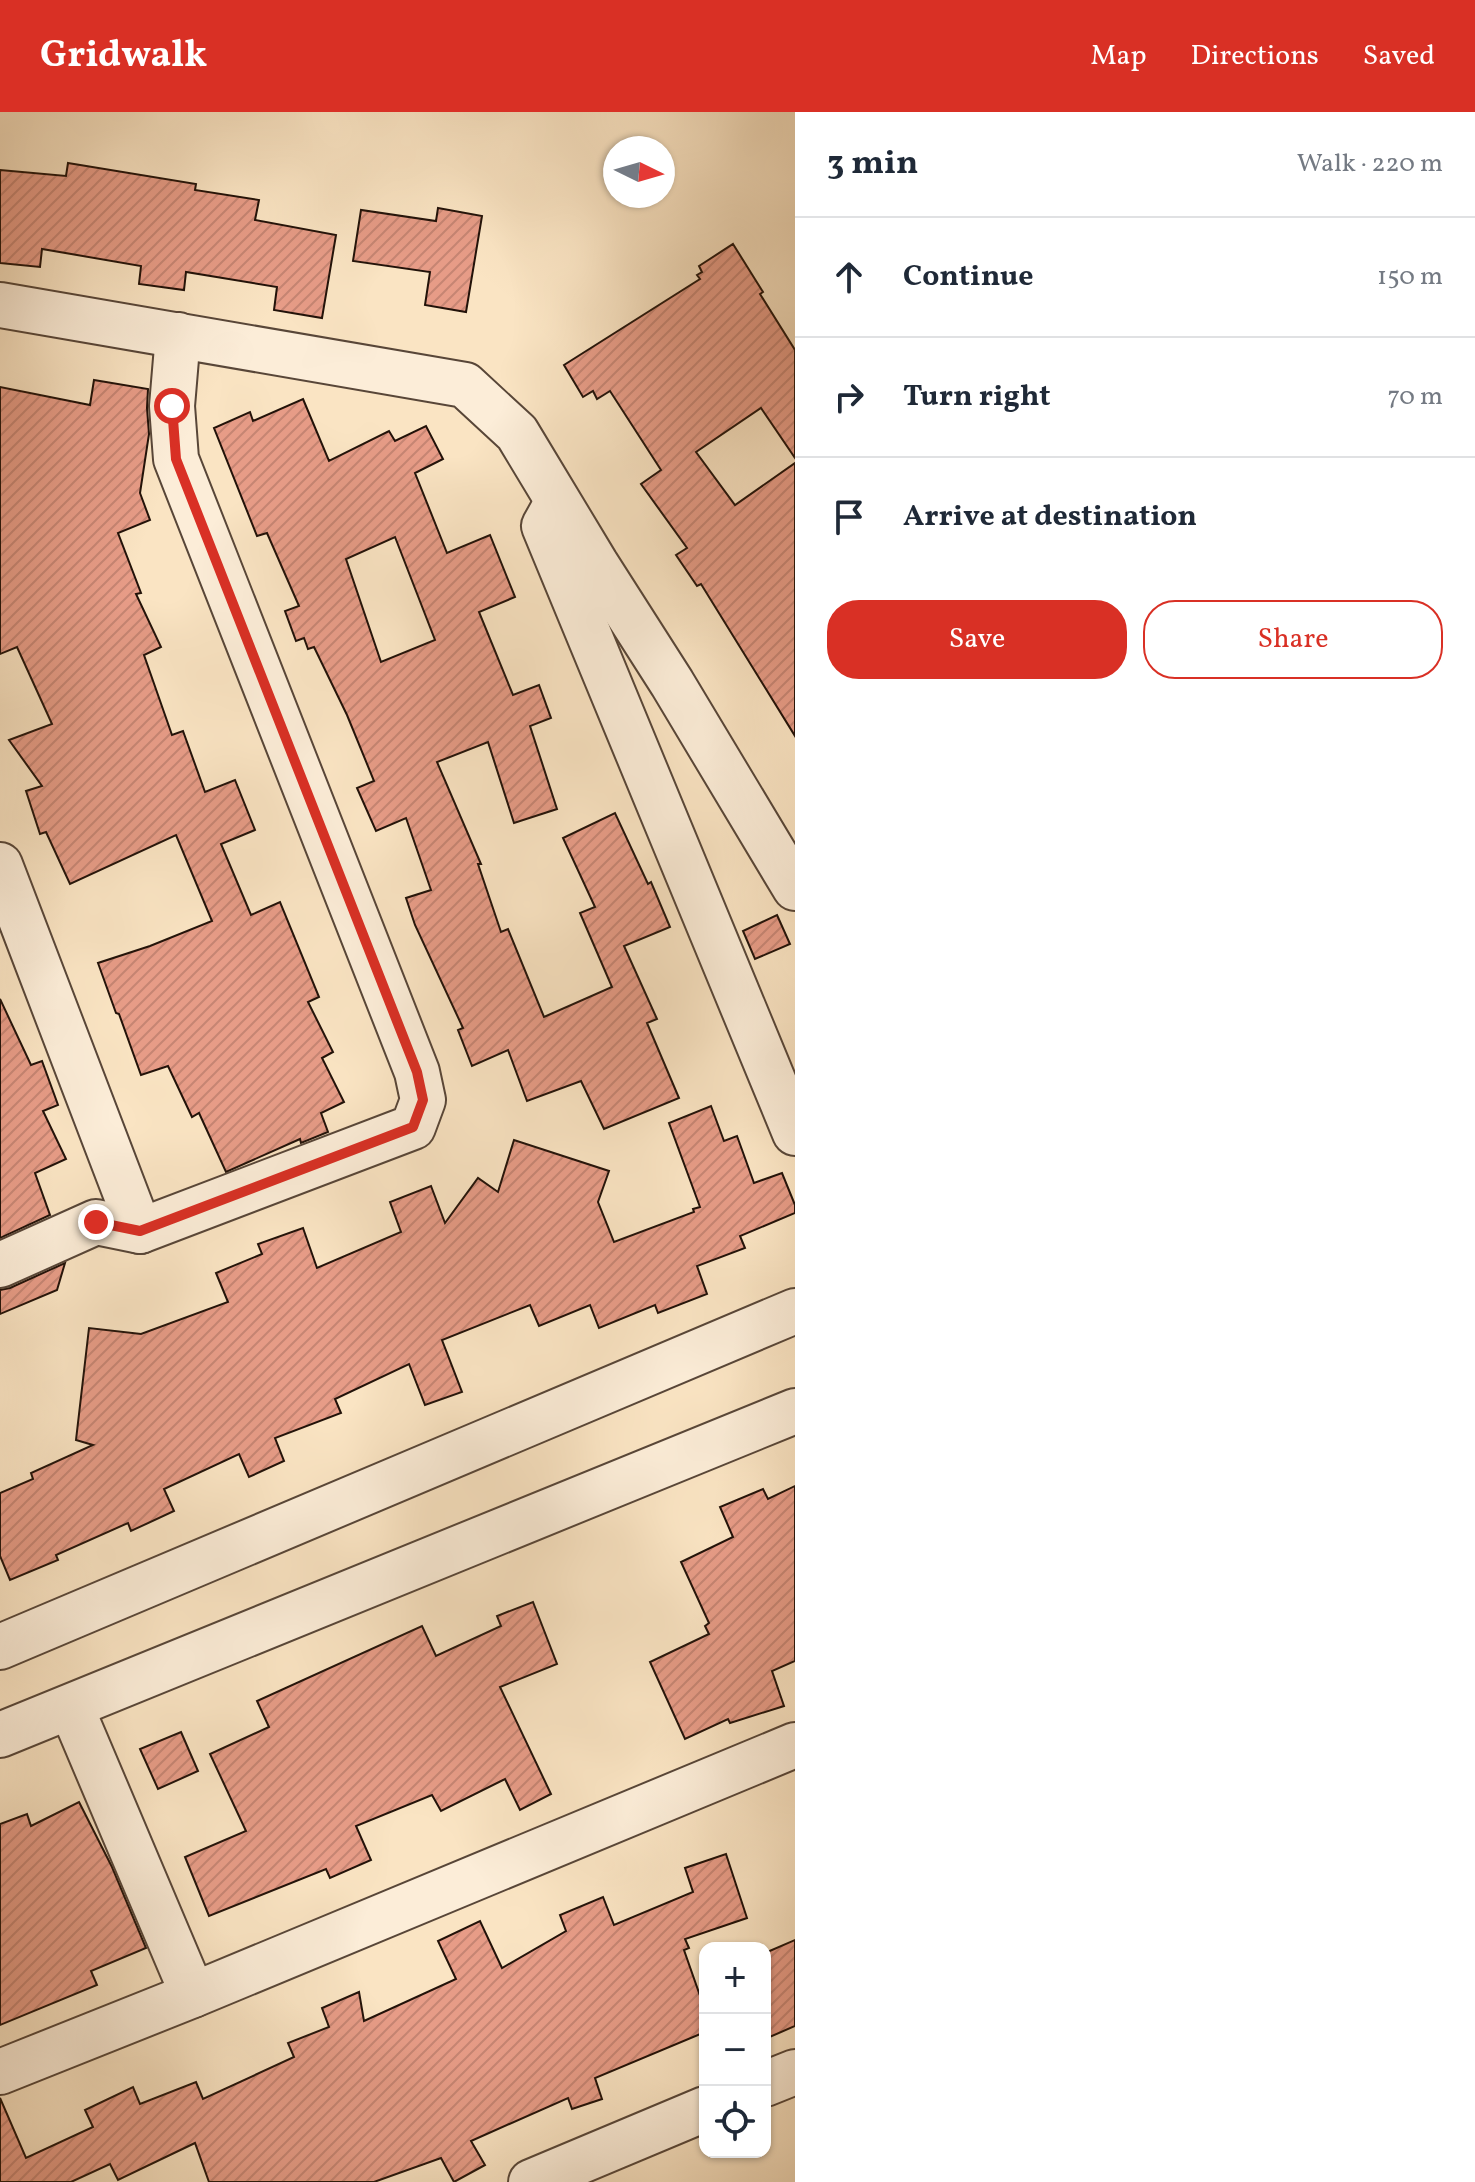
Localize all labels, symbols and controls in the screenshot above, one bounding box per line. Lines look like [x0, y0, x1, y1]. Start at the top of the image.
text: Gridwalk [40, 30, 207, 83]
text: Map [1091, 37, 1147, 76]
text: Directions [1191, 37, 1319, 76]
text: Saved [1363, 37, 1435, 76]
north arrow [603, 136, 675, 208]
text: 3 min [827, 141, 918, 188]
text: Walk · 220 m [1297, 146, 1443, 182]
icon: ahead [827, 255, 871, 299]
text: Continue [903, 256, 1034, 298]
text: 150 m [1377, 259, 1443, 295]
icon: right [827, 375, 871, 419]
text: Turn right [903, 376, 1051, 418]
text: 70 m [1388, 379, 1443, 415]
route start [154, 388, 190, 424]
icon: arrive [827, 495, 871, 539]
text: Arrive at destination [903, 496, 1197, 538]
button: Save [827, 600, 1127, 679]
button: Share [1143, 600, 1443, 679]
route end [78, 1204, 114, 1240]
map controls [699, 1942, 771, 2158]
button: + [699, 1942, 771, 2014]
button: − [699, 2014, 771, 2086]
button: locate [699, 2086, 771, 2158]

